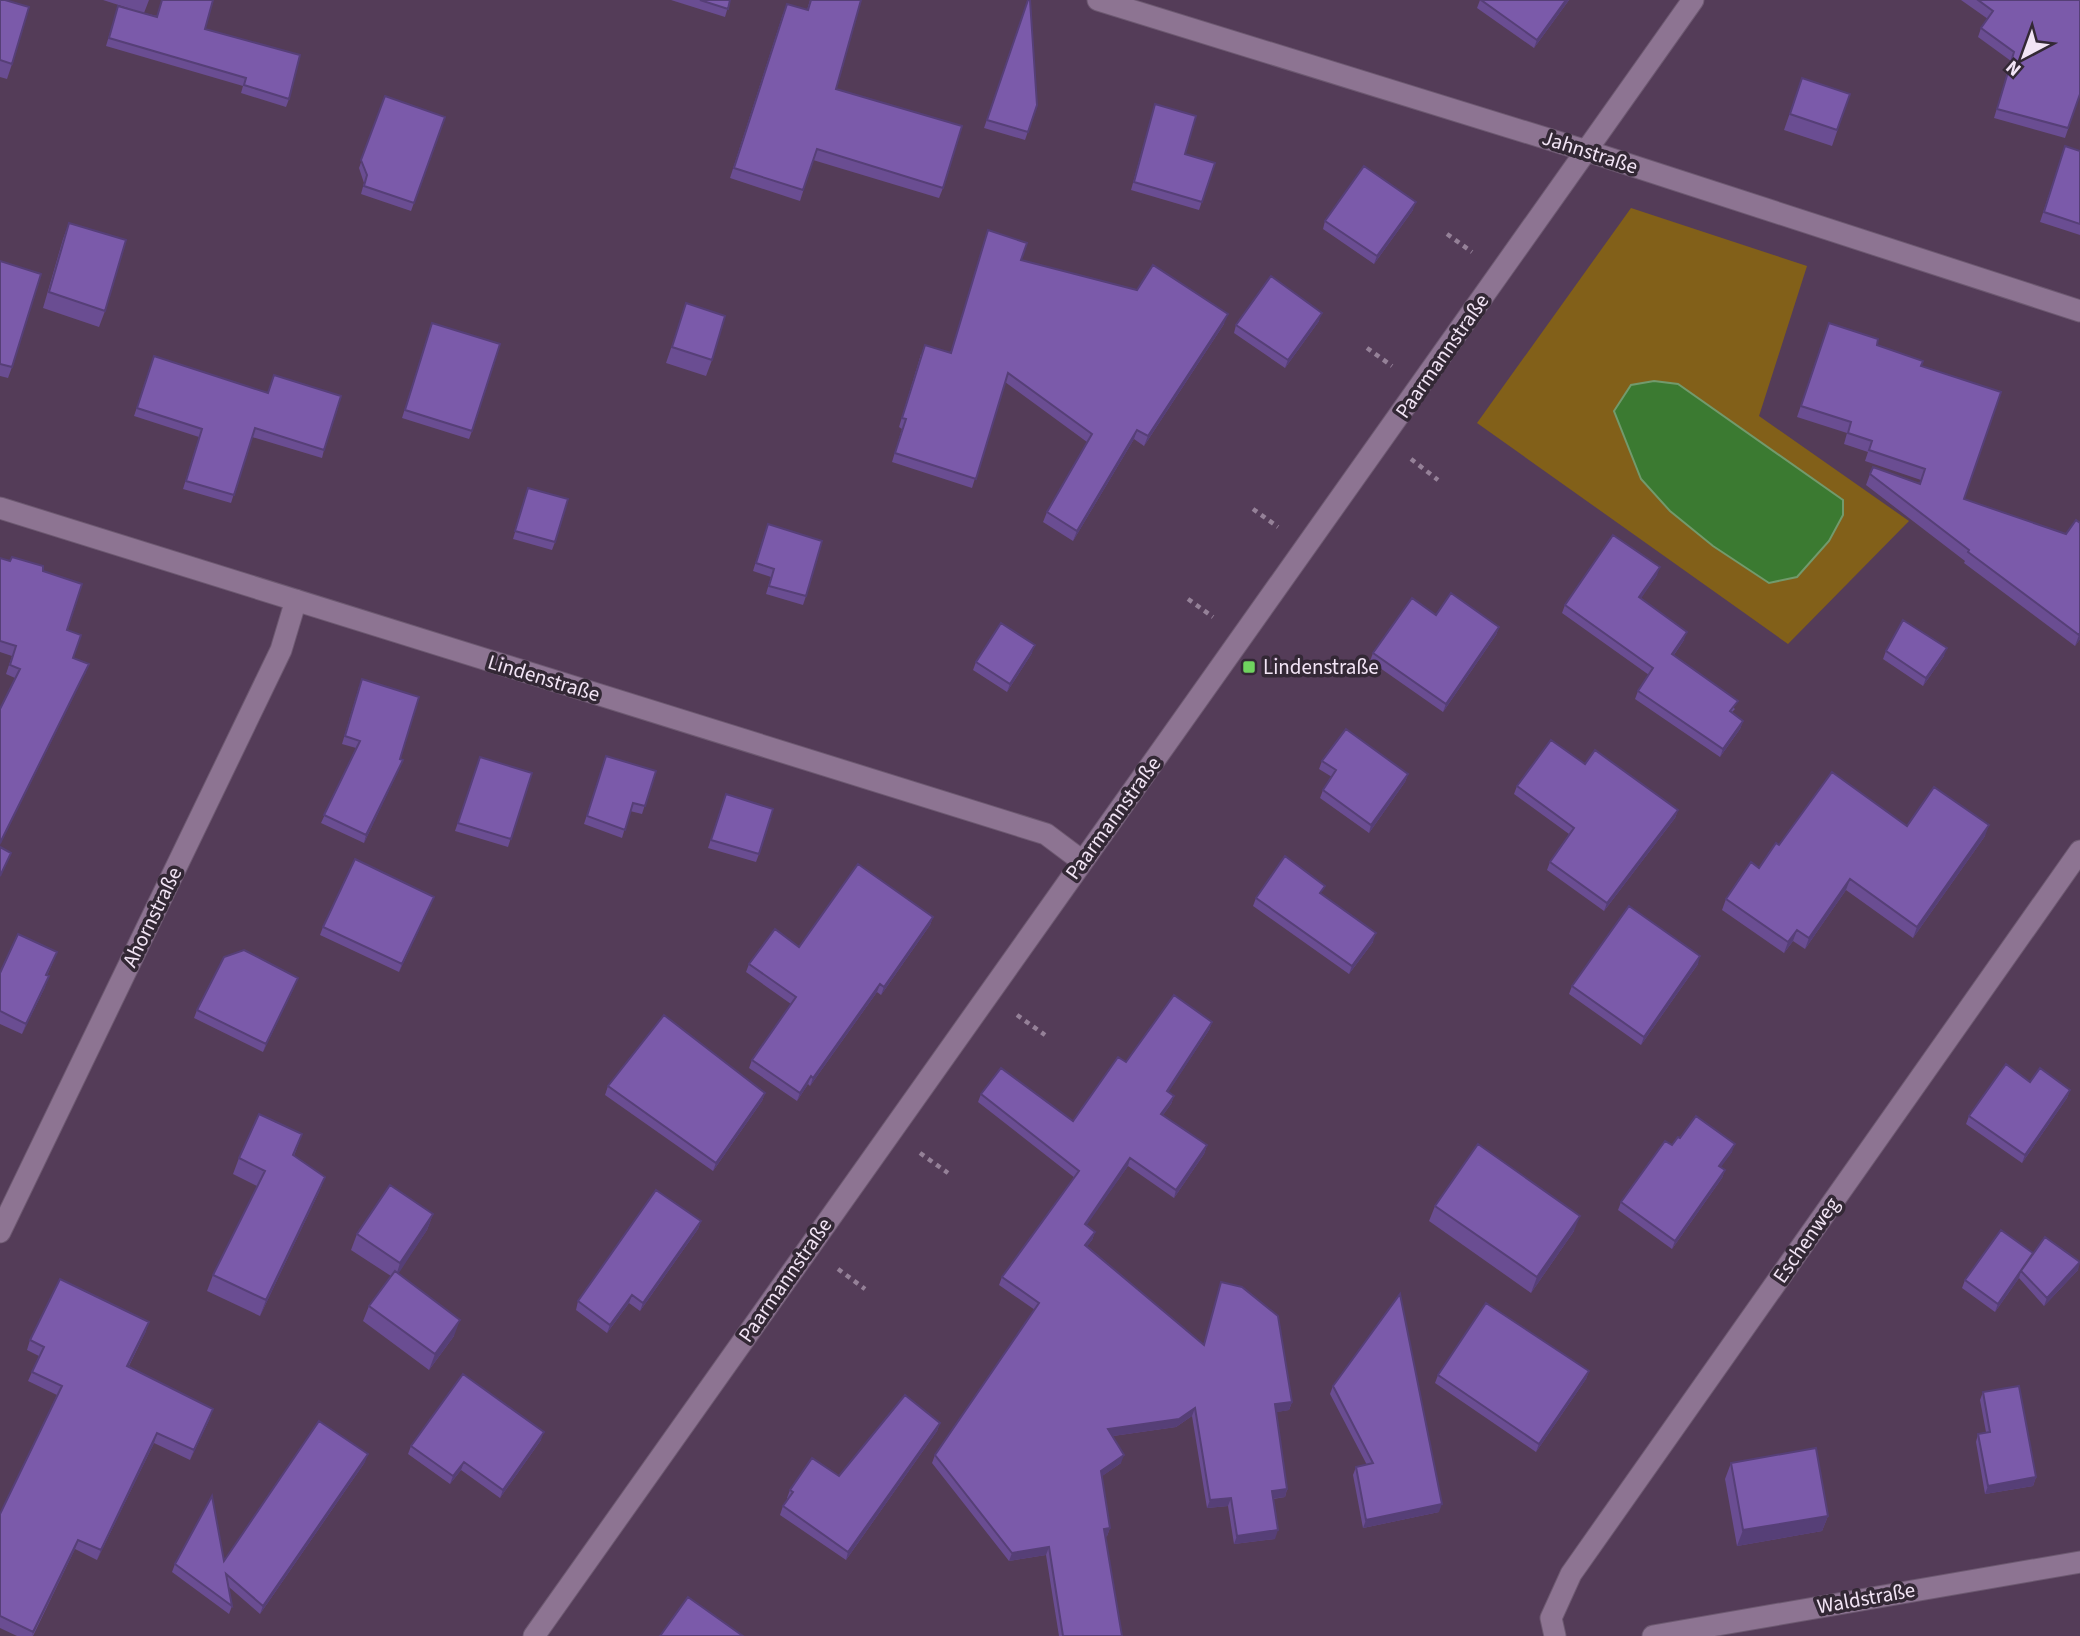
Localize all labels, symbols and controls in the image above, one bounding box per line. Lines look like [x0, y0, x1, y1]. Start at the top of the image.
north arrow [1989, 21, 2059, 91]
text: N [2000, 53, 2027, 82]
street label: Jahnstraße [1538, 122, 1642, 182]
street label: Paarmannstraße [1388, 288, 1496, 424]
street label: Lindenstraße [484, 647, 604, 709]
place label: Lindenstraße [1263, 652, 1379, 682]
marker: Lindenstraße [1241, 659, 1257, 675]
street label: Paarmannstraße [1058, 750, 1168, 886]
street label: Ahornstraße [115, 862, 189, 972]
street label: Eschenweg [1765, 1191, 1847, 1289]
street label: Paarmannstraße [731, 1212, 839, 1348]
street label: Waldstraße [1815, 1575, 1917, 1621]

